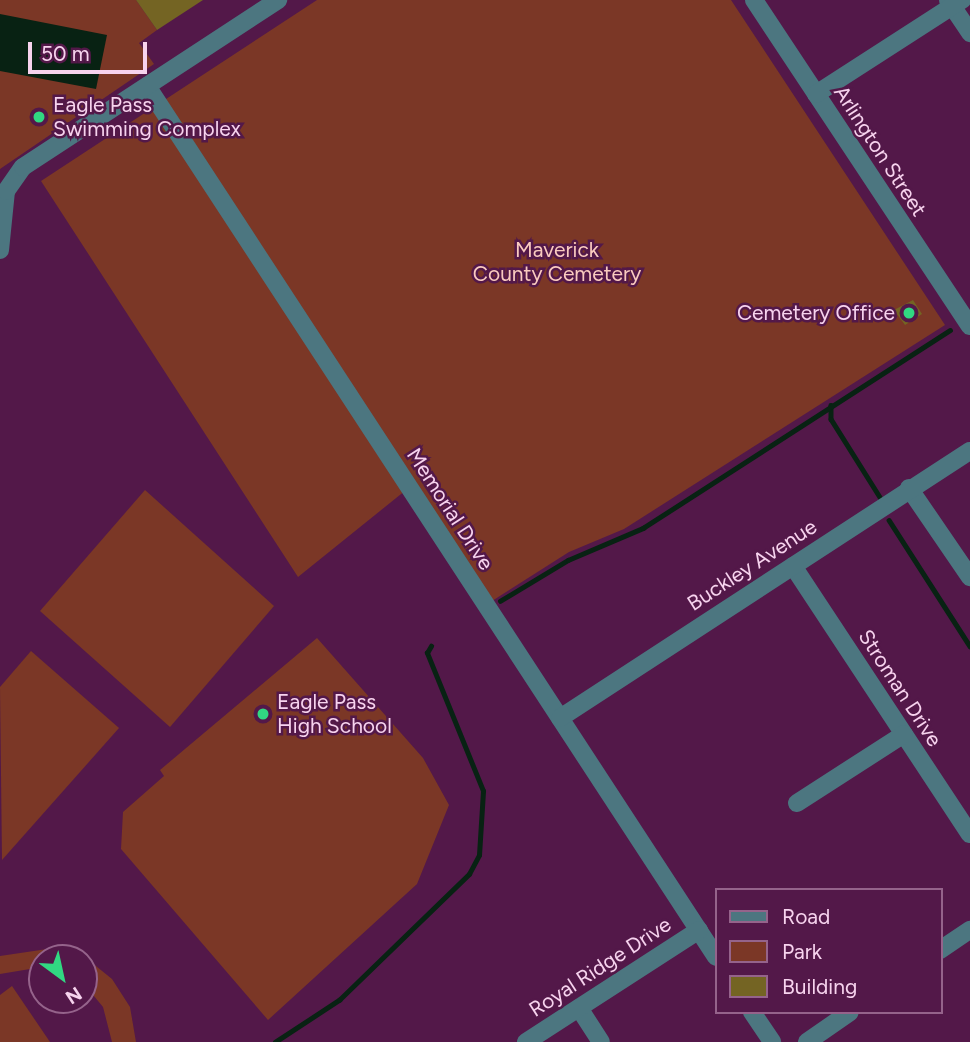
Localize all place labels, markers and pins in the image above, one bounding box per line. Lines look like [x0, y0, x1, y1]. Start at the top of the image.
place label: Eagle Pass Swimming Complex [53, 92, 241, 142]
marker: Eagle Pass Swimming Complex [31, 109, 47, 125]
place label: Cemetery Office [737, 300, 895, 326]
marker: Cemetery Office [901, 305, 917, 321]
place label: Eagle Pass High School [277, 689, 392, 739]
marker: Eagle Pass High School [255, 706, 271, 722]

